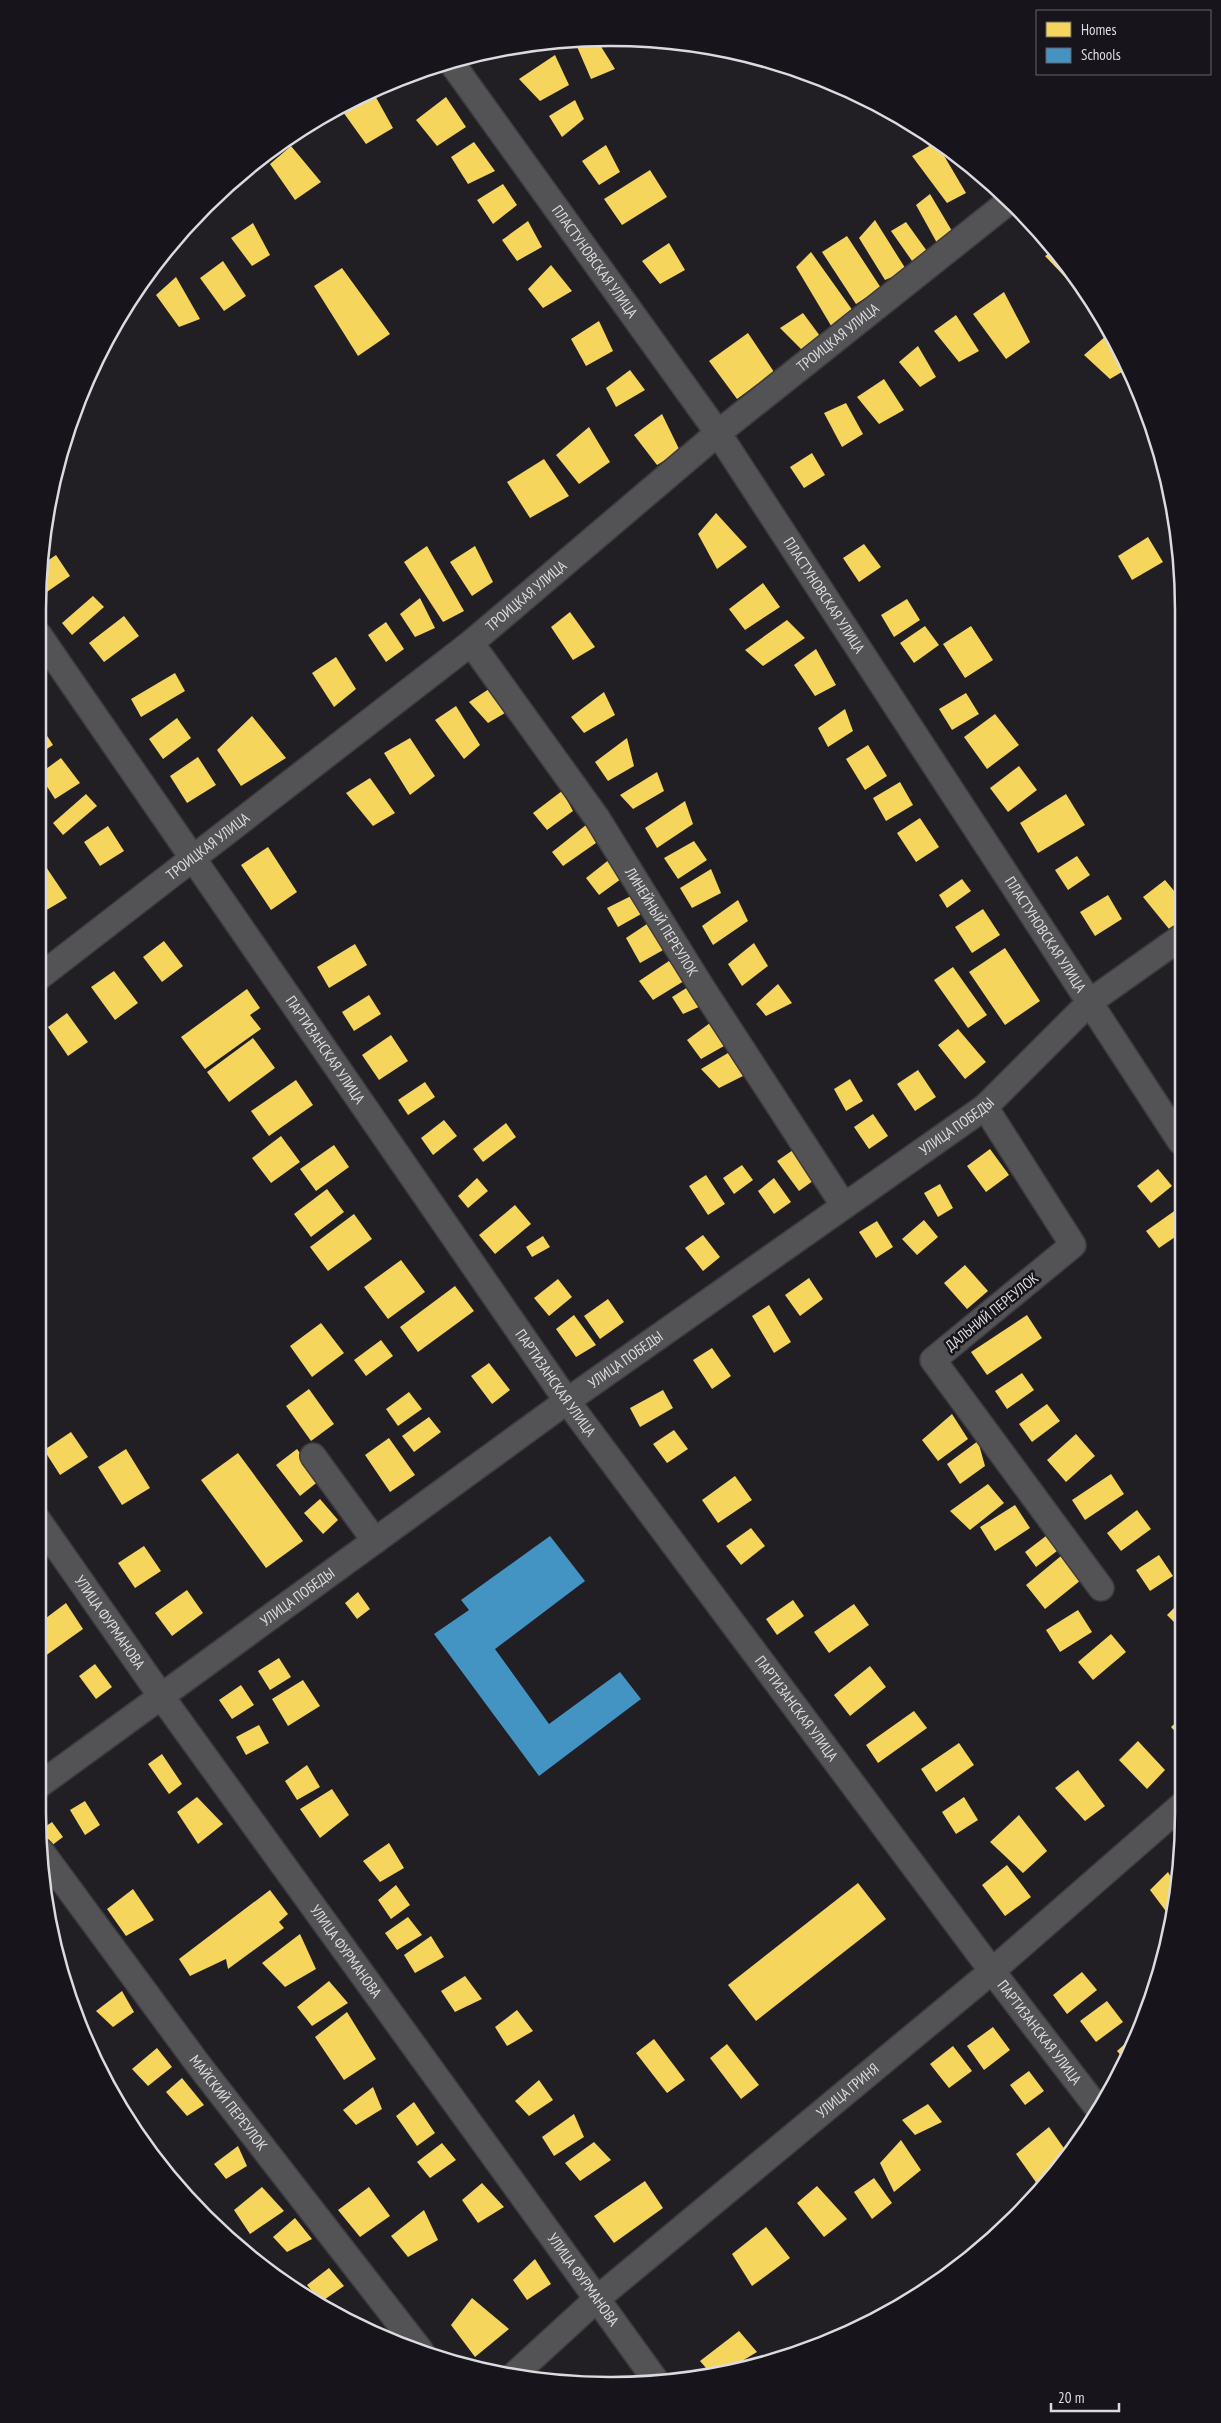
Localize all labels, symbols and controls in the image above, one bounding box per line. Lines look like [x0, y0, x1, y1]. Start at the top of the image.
legend [1036, 10, 1211, 75]
text: Homes [1081, 20, 1117, 39]
text: Schools [1081, 45, 1121, 64]
street label: ПЛАСТУНОВСКАЯ УЛИЦА [548, 201, 643, 322]
street label: ТРОИЦКАЯ УЛИЦА [793, 298, 883, 376]
street label: ПЛАСТУНОВСКАЯ УЛИЦА [780, 534, 870, 657]
street label: ТРОИЦКАЯ УЛИЦА [482, 555, 571, 635]
street label: ТРОИЦКАЯ УЛИЦА [162, 807, 254, 884]
street label: ЛИНЕЙНЫЙ ПЕРЕУЛОК [620, 863, 703, 980]
street label: ПЛАСТУНОВСКАЯ УЛИЦА [1001, 873, 1091, 997]
street label: ПАРТИЗАНСКАЯ УЛИЦА [282, 992, 370, 1108]
street label: УЛИЦА ПОБЕДЫ [916, 1093, 998, 1159]
street label: ДАЛЬНИЙ ПЕРЕУЛОК [941, 1268, 1043, 1355]
street label: ПАРТИЗАНСКАЯ УЛИЦА [511, 1325, 601, 1441]
street label: УЛИЦА ПОБЕДЫ [584, 1326, 666, 1392]
street label: УЛИЦА ПОБЕДЫ [256, 1563, 338, 1630]
street label: УЛИЦА ФУРМАНОВА [71, 1572, 150, 1674]
street label: ПАРТИЗАНСКАЯ УЛИЦА [751, 1652, 843, 1766]
street label: УЛИЦА ФУРМАНОВА [306, 1901, 387, 2002]
street label: ПАРТИЗАНСКАЯ УЛИЦА [994, 1976, 1087, 2089]
street label: МАЙСКИЙ ПЕРЕУЛОК [186, 2051, 272, 2155]
street label: УЛИЦА ГРИНЯ [812, 2059, 883, 2122]
street label: УЛИЦА ФУРМАНОВА [543, 2229, 624, 2330]
scale bar [1051, 2380, 1118, 2412]
text: 20 m [1058, 2388, 1084, 2407]

